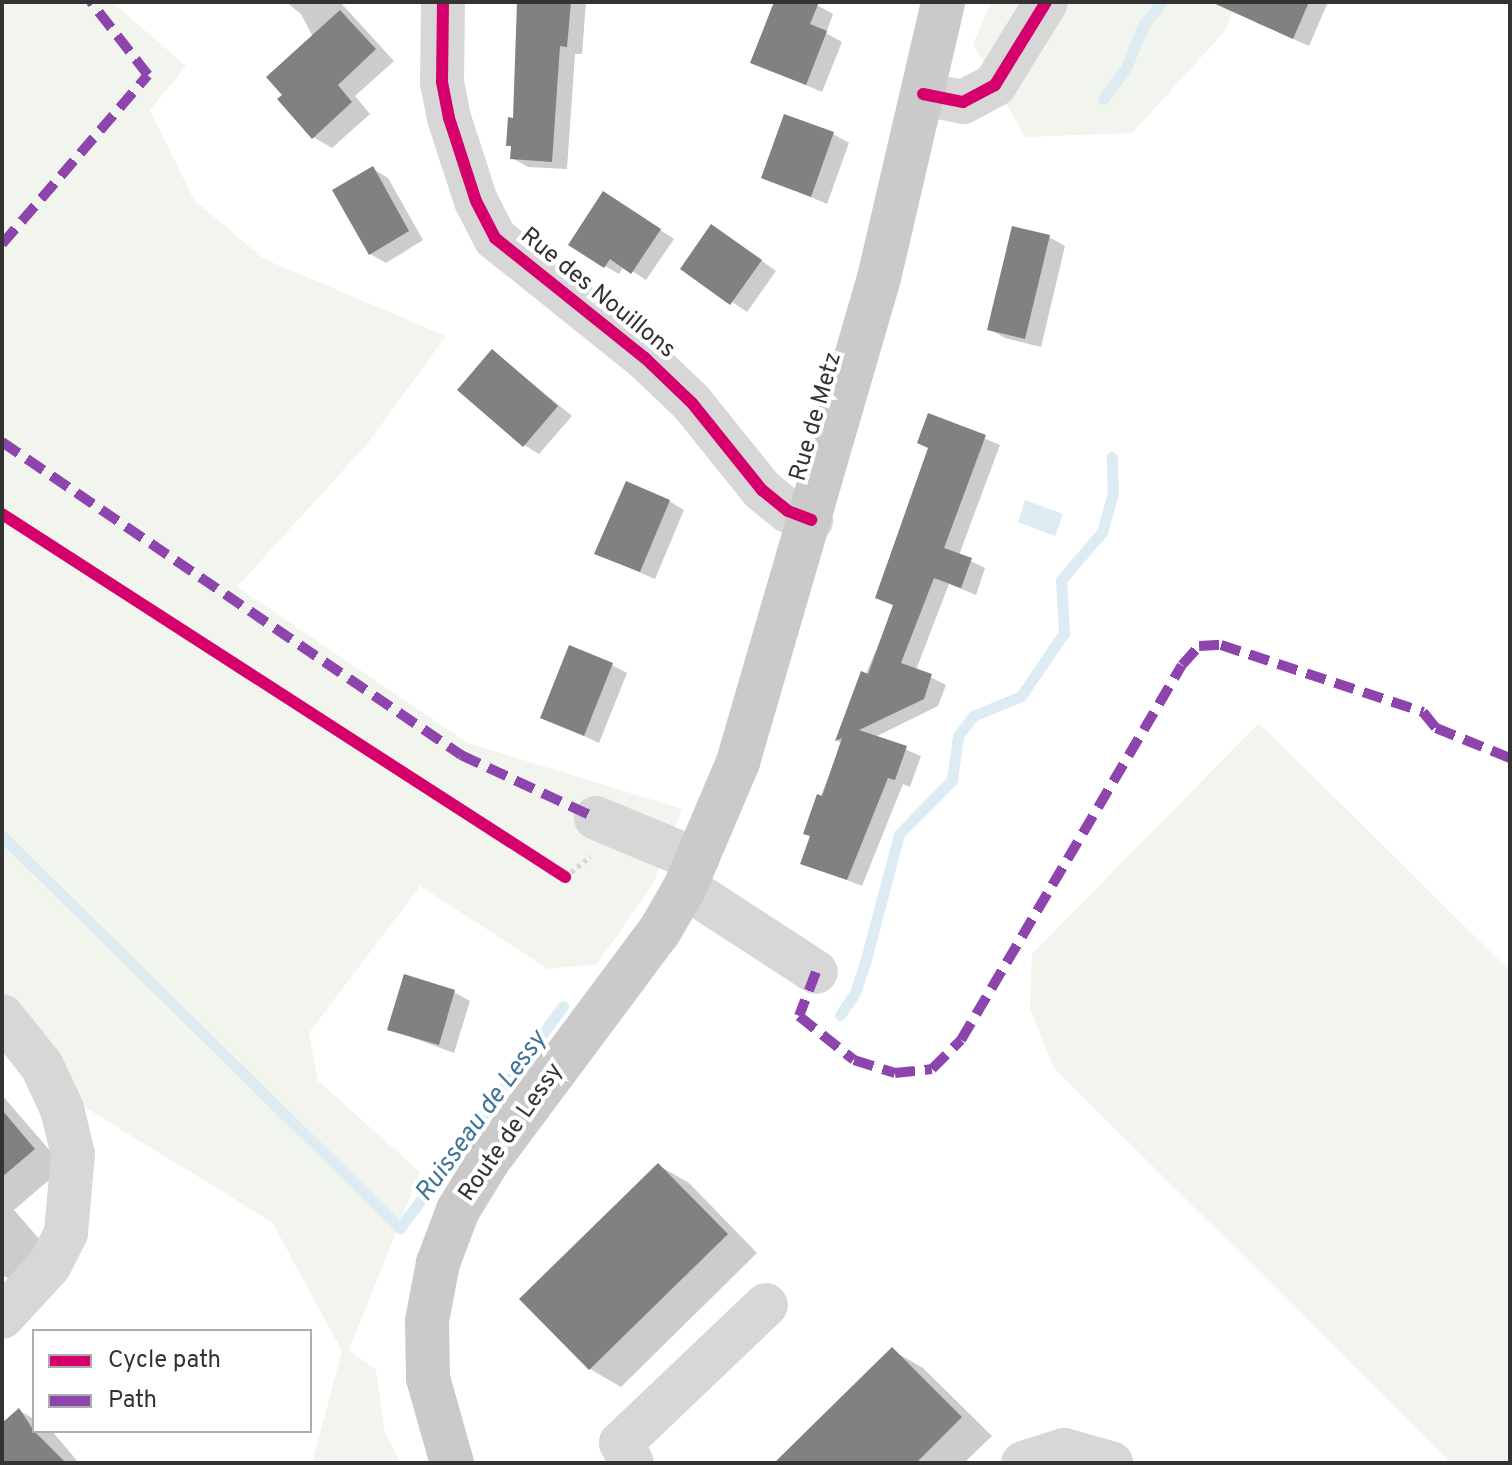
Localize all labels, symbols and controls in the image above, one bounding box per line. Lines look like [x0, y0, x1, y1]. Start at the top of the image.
street label: Rue des Nouillons [514, 223, 680, 365]
street label: Rue de Metz [785, 349, 849, 485]
water label: Ruisseau de Lessy [410, 1026, 554, 1208]
street label: Route de Lessy [454, 1058, 570, 1208]
legend [32, 1329, 312, 1433]
text: Cycle path [108, 1346, 221, 1376]
text: Path [108, 1386, 157, 1416]

